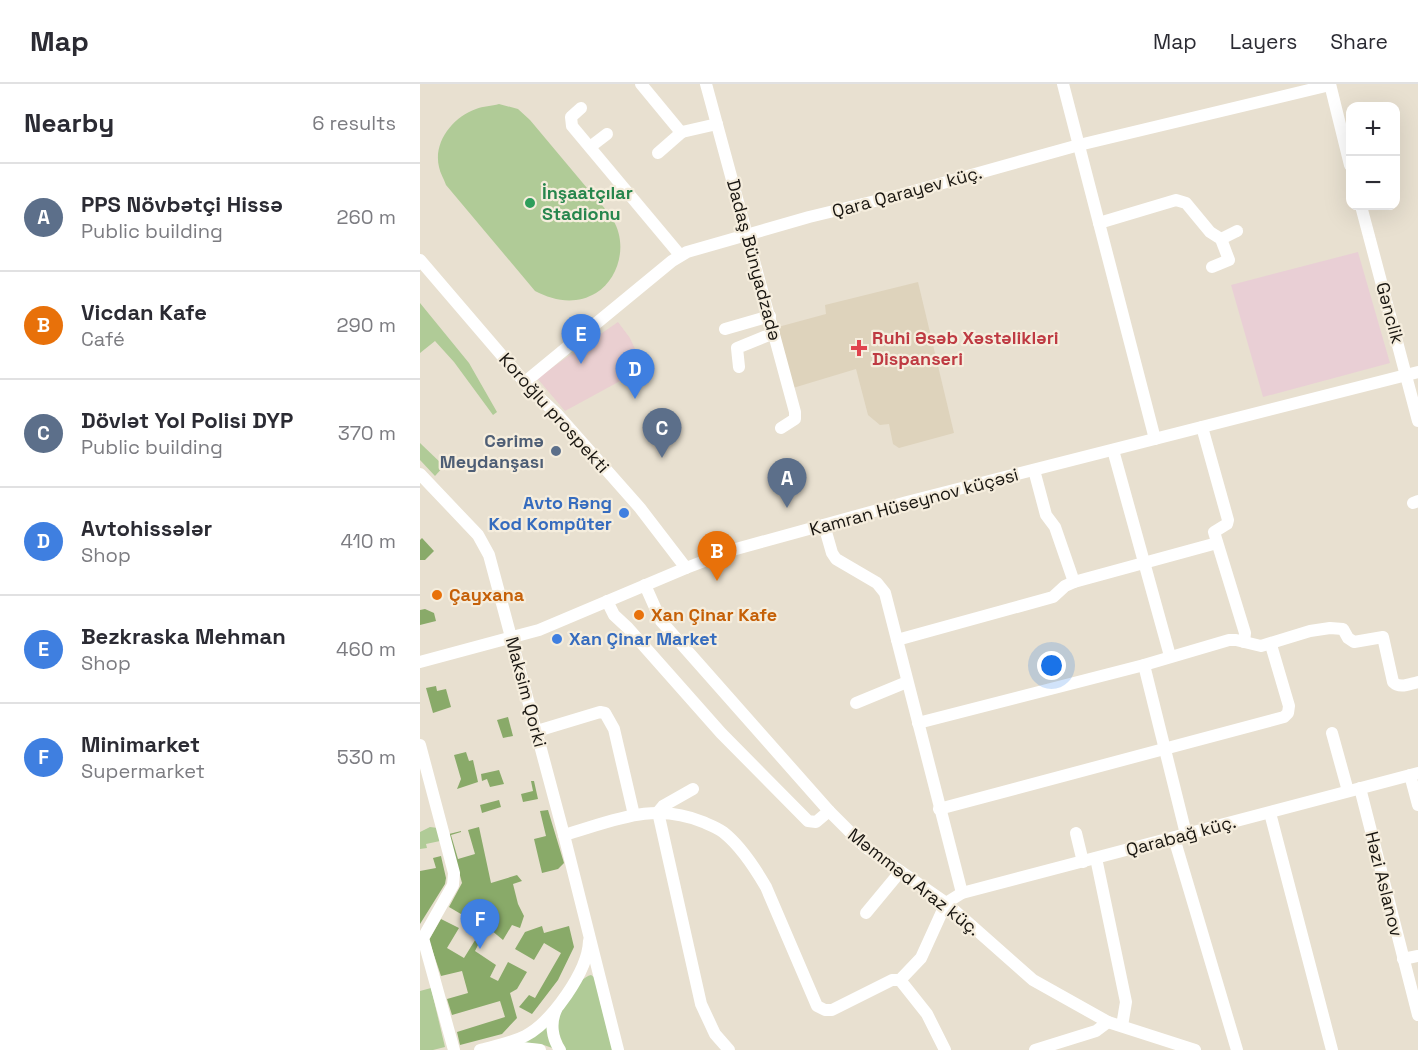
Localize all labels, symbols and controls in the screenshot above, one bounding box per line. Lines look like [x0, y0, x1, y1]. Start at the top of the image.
text: Map [30, 23, 89, 59]
text: Map [1153, 28, 1197, 55]
text: Layers [1230, 28, 1297, 55]
text: Share [1330, 28, 1388, 55]
map controls [1346, 102, 1400, 210]
button: + [1346, 102, 1400, 156]
text: Nearby [24, 106, 114, 140]
text: 6 results [312, 110, 396, 136]
button: − [1346, 156, 1400, 210]
street label: Qara Qarayev küç. [829, 160, 984, 223]
street label: Dadaş Bünyadzadə [722, 177, 787, 343]
place label: İnşaatçılar Stadionu [542, 181, 633, 225]
text: PPS Növbətçi Hissə [81, 190, 283, 218]
marker: İnşaatçılar Stadionu [523, 196, 537, 210]
text: A [37, 204, 50, 230]
text: 260 m [337, 204, 396, 230]
text: Public building [81, 218, 223, 244]
street label: Gənclik [1371, 280, 1410, 346]
text: Vicdan Kafe [81, 298, 207, 326]
text: B [37, 312, 50, 338]
text: 290 m [337, 312, 396, 338]
pin: E [562, 314, 600, 364]
text: Café [81, 326, 125, 352]
place label: Ruhi Əsəb Xəstəlikləri Dispanseri [872, 326, 1059, 370]
marker: Ruhi Əsəb Xəstəlikləri Dispanseri [850, 339, 868, 357]
street label: Koroğlu prospekti [494, 348, 615, 478]
pin: D [616, 350, 654, 399]
text: Dövlət Yol Polisi DYP [81, 406, 293, 434]
pin: C [642, 408, 682, 458]
text: C [37, 420, 50, 446]
text: 370 m [338, 420, 396, 446]
place label: Cərimə Meydanşası [440, 429, 544, 473]
text: Public building [81, 434, 223, 460]
marker: Cərimə Meydanşası [549, 444, 563, 458]
pin: A [768, 458, 806, 508]
street label: Kamran Hüseynov küçəsi [807, 463, 1021, 541]
place label: Avto Rəng Kod Kompüter [489, 491, 612, 535]
marker: Avto Rəng Kod Kompüter [617, 506, 631, 520]
text: Avtohissələr [81, 514, 212, 542]
text: D [37, 528, 50, 554]
text: 410 m [340, 528, 396, 554]
pin: B [698, 532, 736, 581]
text: Shop [81, 542, 131, 568]
place label: Çayxana [449, 583, 525, 606]
marker: Çayxana [430, 588, 444, 602]
place label: Xan Çinar Kafe [651, 603, 777, 626]
marker: Xan Çinar Kafe [632, 608, 646, 622]
text: Bezkraska Mehman [81, 622, 286, 650]
place label: Xan Çinar Market [569, 627, 717, 650]
marker: Xan Çinar Market [550, 632, 564, 646]
street label: Maksim Qorki [501, 634, 552, 750]
text: E [38, 636, 49, 662]
text: 460 m [336, 636, 396, 662]
text: Shop [81, 650, 131, 676]
your location [1037, 651, 1066, 680]
text: Minimarket [81, 730, 200, 758]
text: F [38, 744, 49, 770]
text: 530 m [337, 744, 396, 770]
text: Supermarket [81, 758, 205, 784]
street label: Qarabağ küç. [1123, 810, 1238, 861]
street label: Məmməd Araz küç. [843, 823, 985, 941]
street label: Həzi Aslanov [1360, 829, 1409, 939]
pin: F [460, 900, 500, 949]

